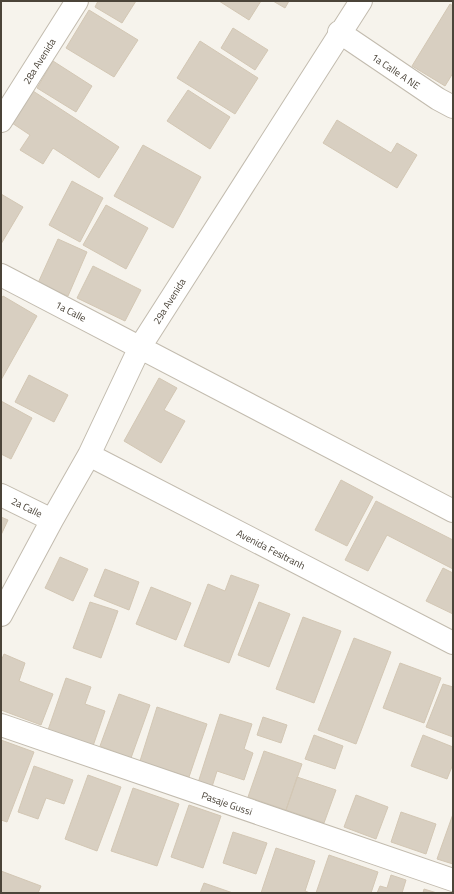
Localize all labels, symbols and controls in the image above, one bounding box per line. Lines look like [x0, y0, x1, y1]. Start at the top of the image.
street label: 28a Avenida [19, 35, 60, 87]
street label: 1a Calle A NE [368, 50, 423, 93]
street label: 29a Avenida [149, 275, 190, 327]
street label: 1a Calle [53, 297, 89, 326]
street label: 2a Calle [9, 493, 45, 521]
street label: Avenida Fesitranh [234, 526, 308, 573]
street label: Pasaje Gussi [199, 788, 254, 819]

